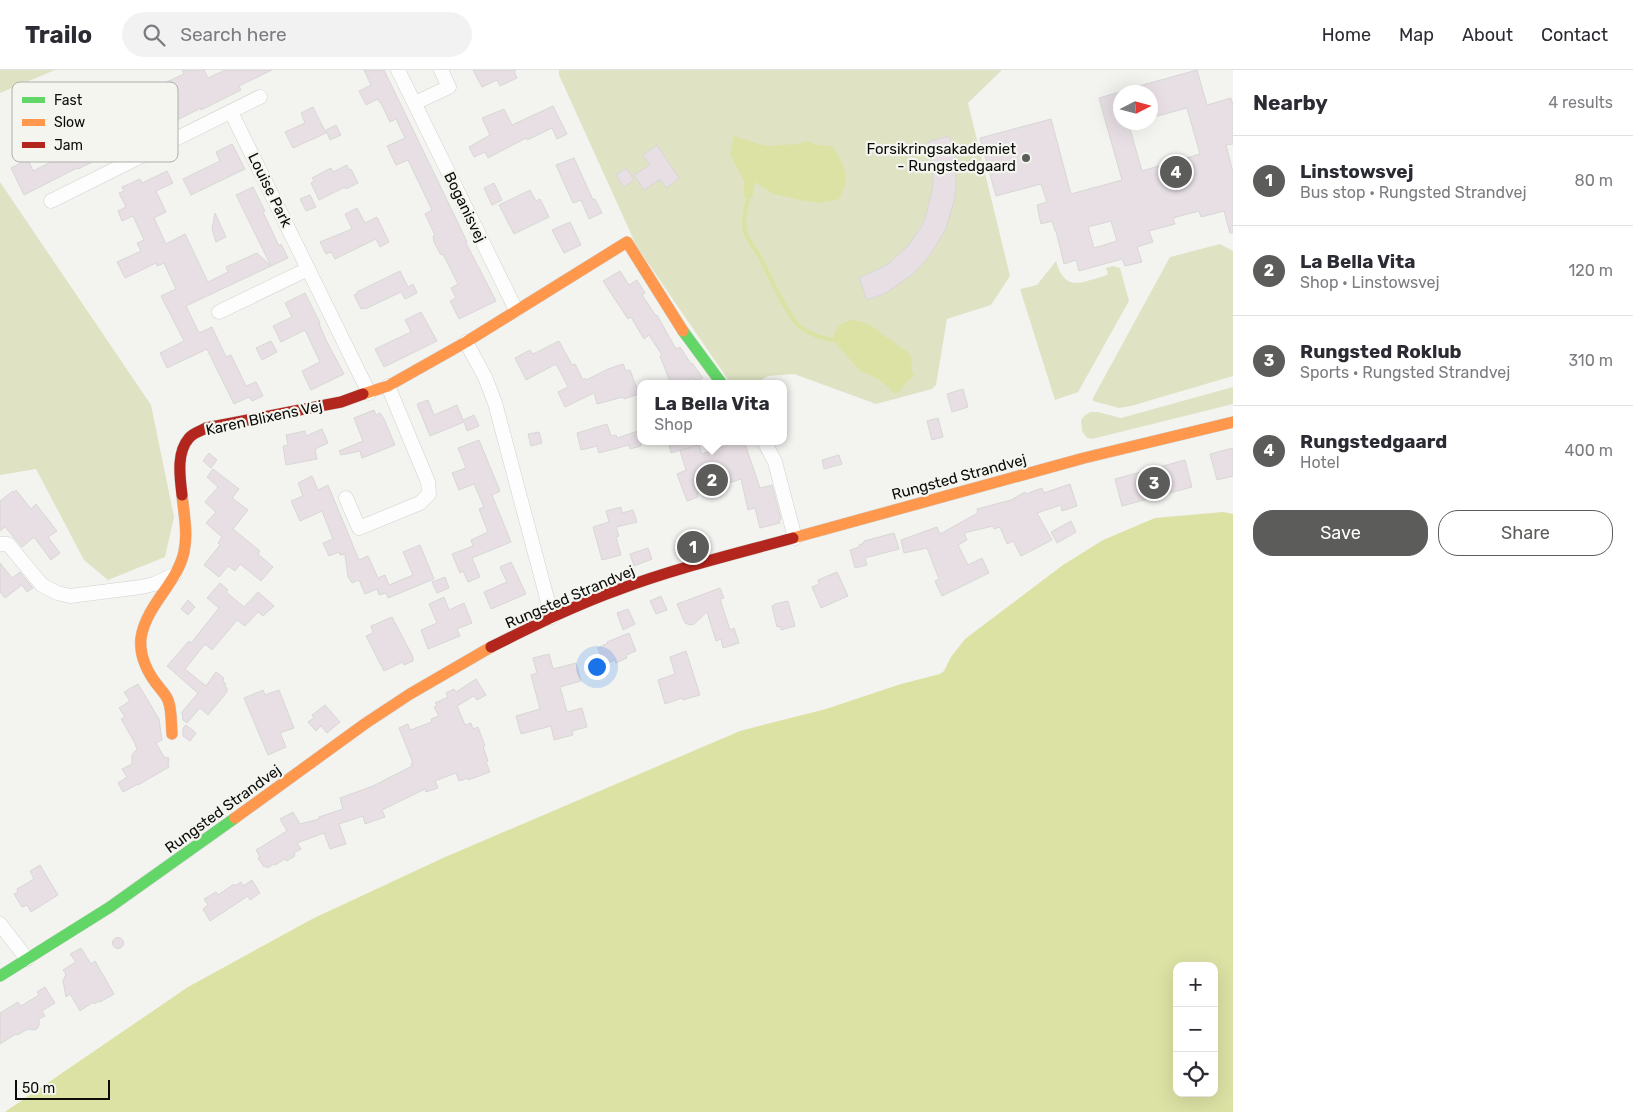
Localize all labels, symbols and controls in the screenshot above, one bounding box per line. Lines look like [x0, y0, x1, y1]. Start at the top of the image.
search box [122, 12, 472, 57]
text: Trailo [25, 21, 92, 49]
icon: search [140, 21, 168, 49]
text: Search here [180, 23, 287, 46]
text: Home [1322, 24, 1371, 46]
text: Map [1399, 24, 1434, 46]
text: About [1462, 24, 1513, 46]
text: Contact [1541, 24, 1608, 46]
legend [12, 82, 178, 162]
north arrow [1113, 85, 1158, 130]
text: Nearby [1253, 90, 1328, 115]
text: Fast [54, 92, 83, 109]
text: 4 results [1548, 93, 1613, 112]
text: Slow [54, 114, 85, 131]
text: Jam [54, 137, 83, 154]
place label: Forsikringsakademiet - Rungstedgaard [866, 140, 1016, 175]
street label: Louise Park [244, 150, 296, 230]
marker: Forsikringsakademiet - Rungstedgaard [1020, 152, 1032, 164]
pin: 4 [1160, 153, 1192, 191]
text: Linstowsvej [1300, 160, 1413, 183]
street label: Boganisvej [440, 169, 490, 245]
text: 1 [1265, 171, 1273, 190]
text: 80 m [1575, 171, 1613, 190]
text: Bus stop · Rungsted Strandvej [1300, 183, 1527, 202]
text: La Bella Vita [1300, 250, 1415, 273]
text: 2 [1264, 261, 1274, 280]
text: 120 m [1568, 261, 1613, 280]
text: Shop · Linstowsvej [1300, 273, 1440, 292]
text: Rungsted Roklub [1300, 340, 1462, 363]
text: 3 [1264, 351, 1274, 370]
text: 310 m [1569, 351, 1613, 370]
text: Sports · Rungsted Strandvej [1300, 363, 1510, 382]
popup [637, 380, 787, 445]
text: La Bella Vita [654, 392, 770, 415]
street label: Karen Blixens Vej [204, 397, 324, 439]
text: Shop [654, 415, 693, 434]
text: Rungstedgaard [1300, 430, 1447, 453]
text: 4 [1264, 441, 1274, 460]
text: 400 m [1565, 441, 1613, 460]
street label: Rungsted Strandvej [890, 450, 1028, 504]
text: Hotel [1300, 453, 1340, 472]
pin: 2 [696, 461, 728, 499]
pin: 3 [1138, 464, 1170, 502]
button: Save [1253, 510, 1428, 556]
button: Share [1438, 510, 1613, 556]
pin: 1 [677, 528, 709, 566]
street label: Rungsted Strandvej [503, 562, 637, 632]
your location [584, 654, 610, 680]
street label: Rungsted Strandvej [162, 761, 284, 857]
map controls [1173, 962, 1218, 1097]
button: + [1173, 962, 1218, 1007]
button: − [1173, 1007, 1218, 1052]
button: locate [1173, 1052, 1218, 1097]
scale bar [15, 1077, 110, 1100]
text: 50 m [22, 1080, 55, 1097]

